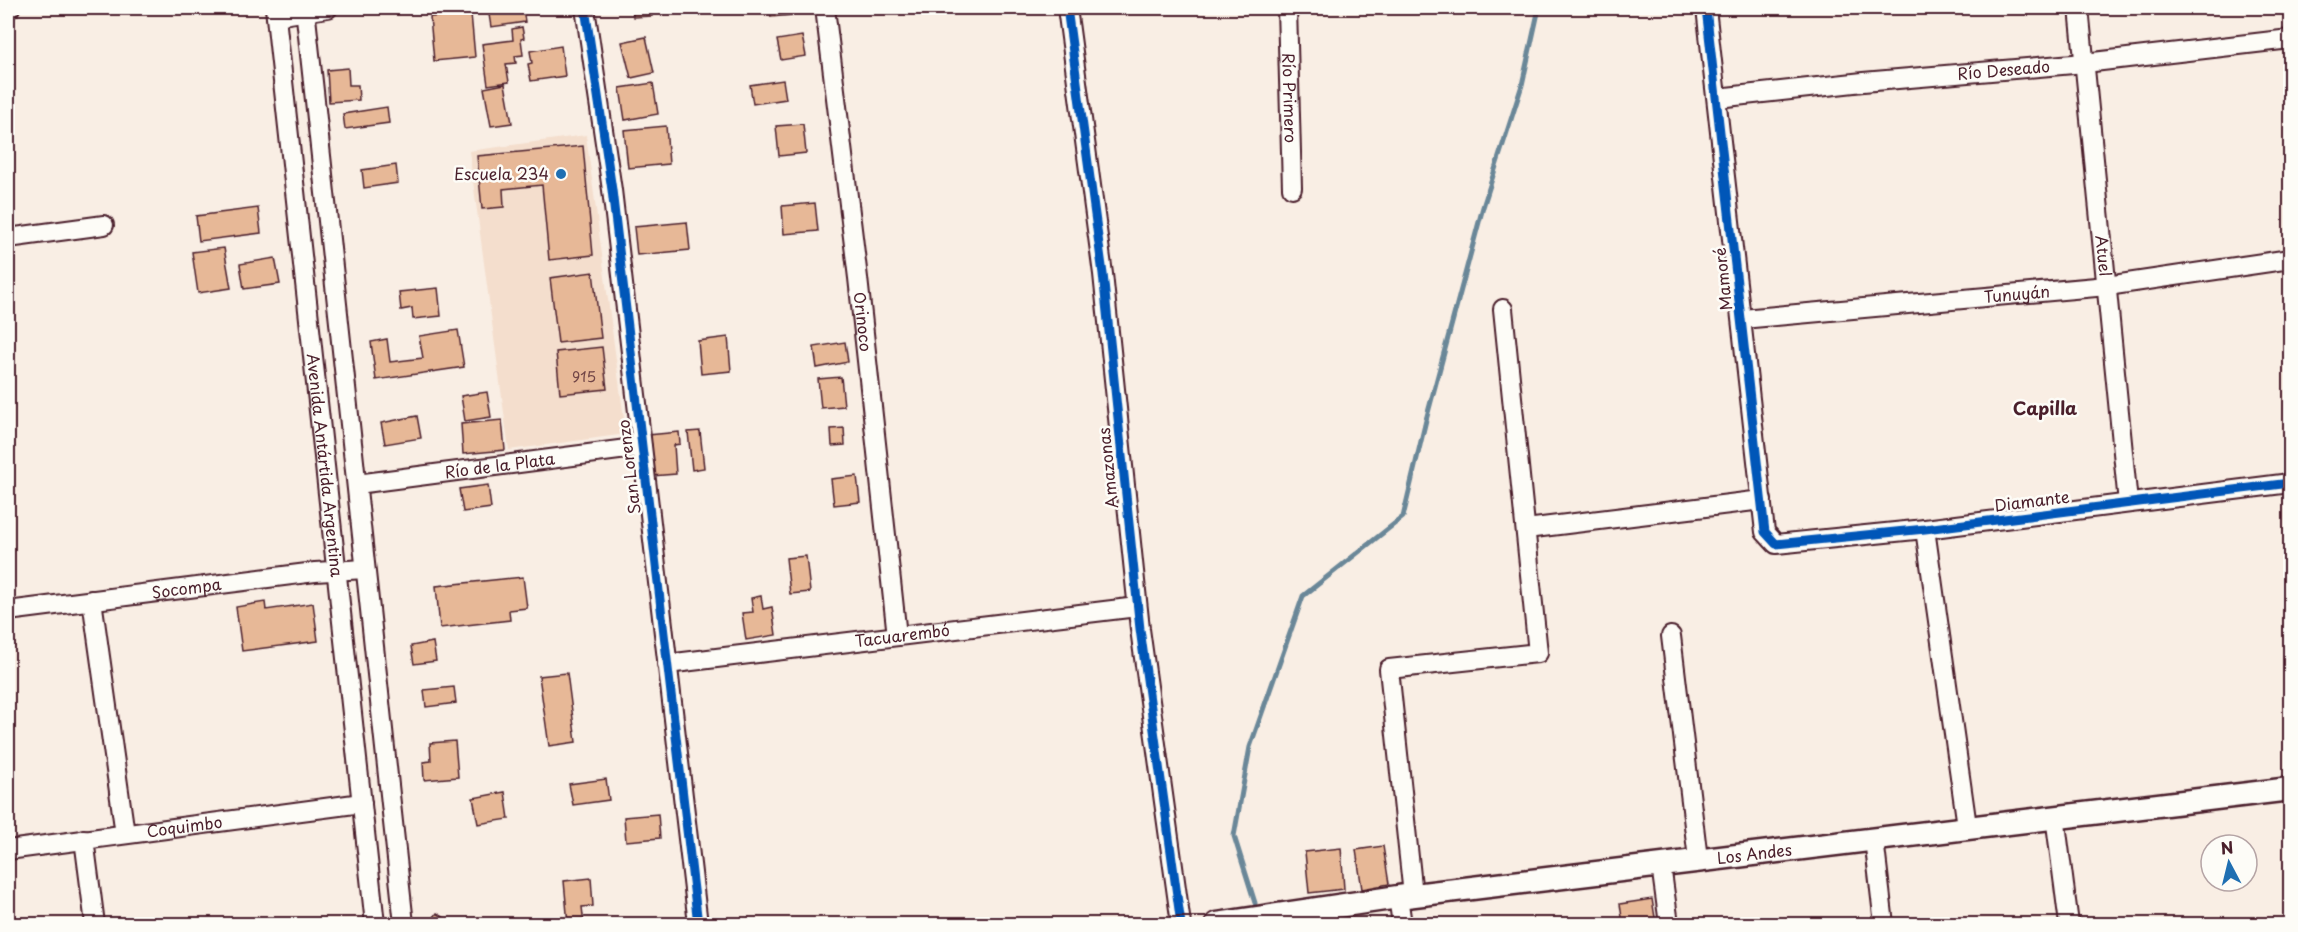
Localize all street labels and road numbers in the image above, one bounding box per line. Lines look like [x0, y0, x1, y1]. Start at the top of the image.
street label: Río Primero [1277, 53, 1304, 143]
street label: Río Deseado [1956, 53, 2051, 85]
street label: Atuel [2091, 234, 2119, 277]
street label: Mamoré [1707, 246, 1737, 312]
street label: Tunuyán [1983, 278, 2051, 308]
street label: Orinoco [849, 291, 879, 353]
street label: Avenida Antártida Argentina [302, 352, 350, 578]
street label: San Lorenzo [610, 418, 646, 516]
street label: Amazonas [1091, 427, 1123, 510]
street label: Río de la Plata [443, 445, 556, 484]
street label: Diamante [1993, 483, 2071, 517]
street label: Socompa [150, 571, 223, 604]
street label: Tacuarembó [853, 617, 951, 652]
street label: Coquimbo [145, 809, 224, 842]
street label: Los Andes [1715, 836, 1793, 869]

